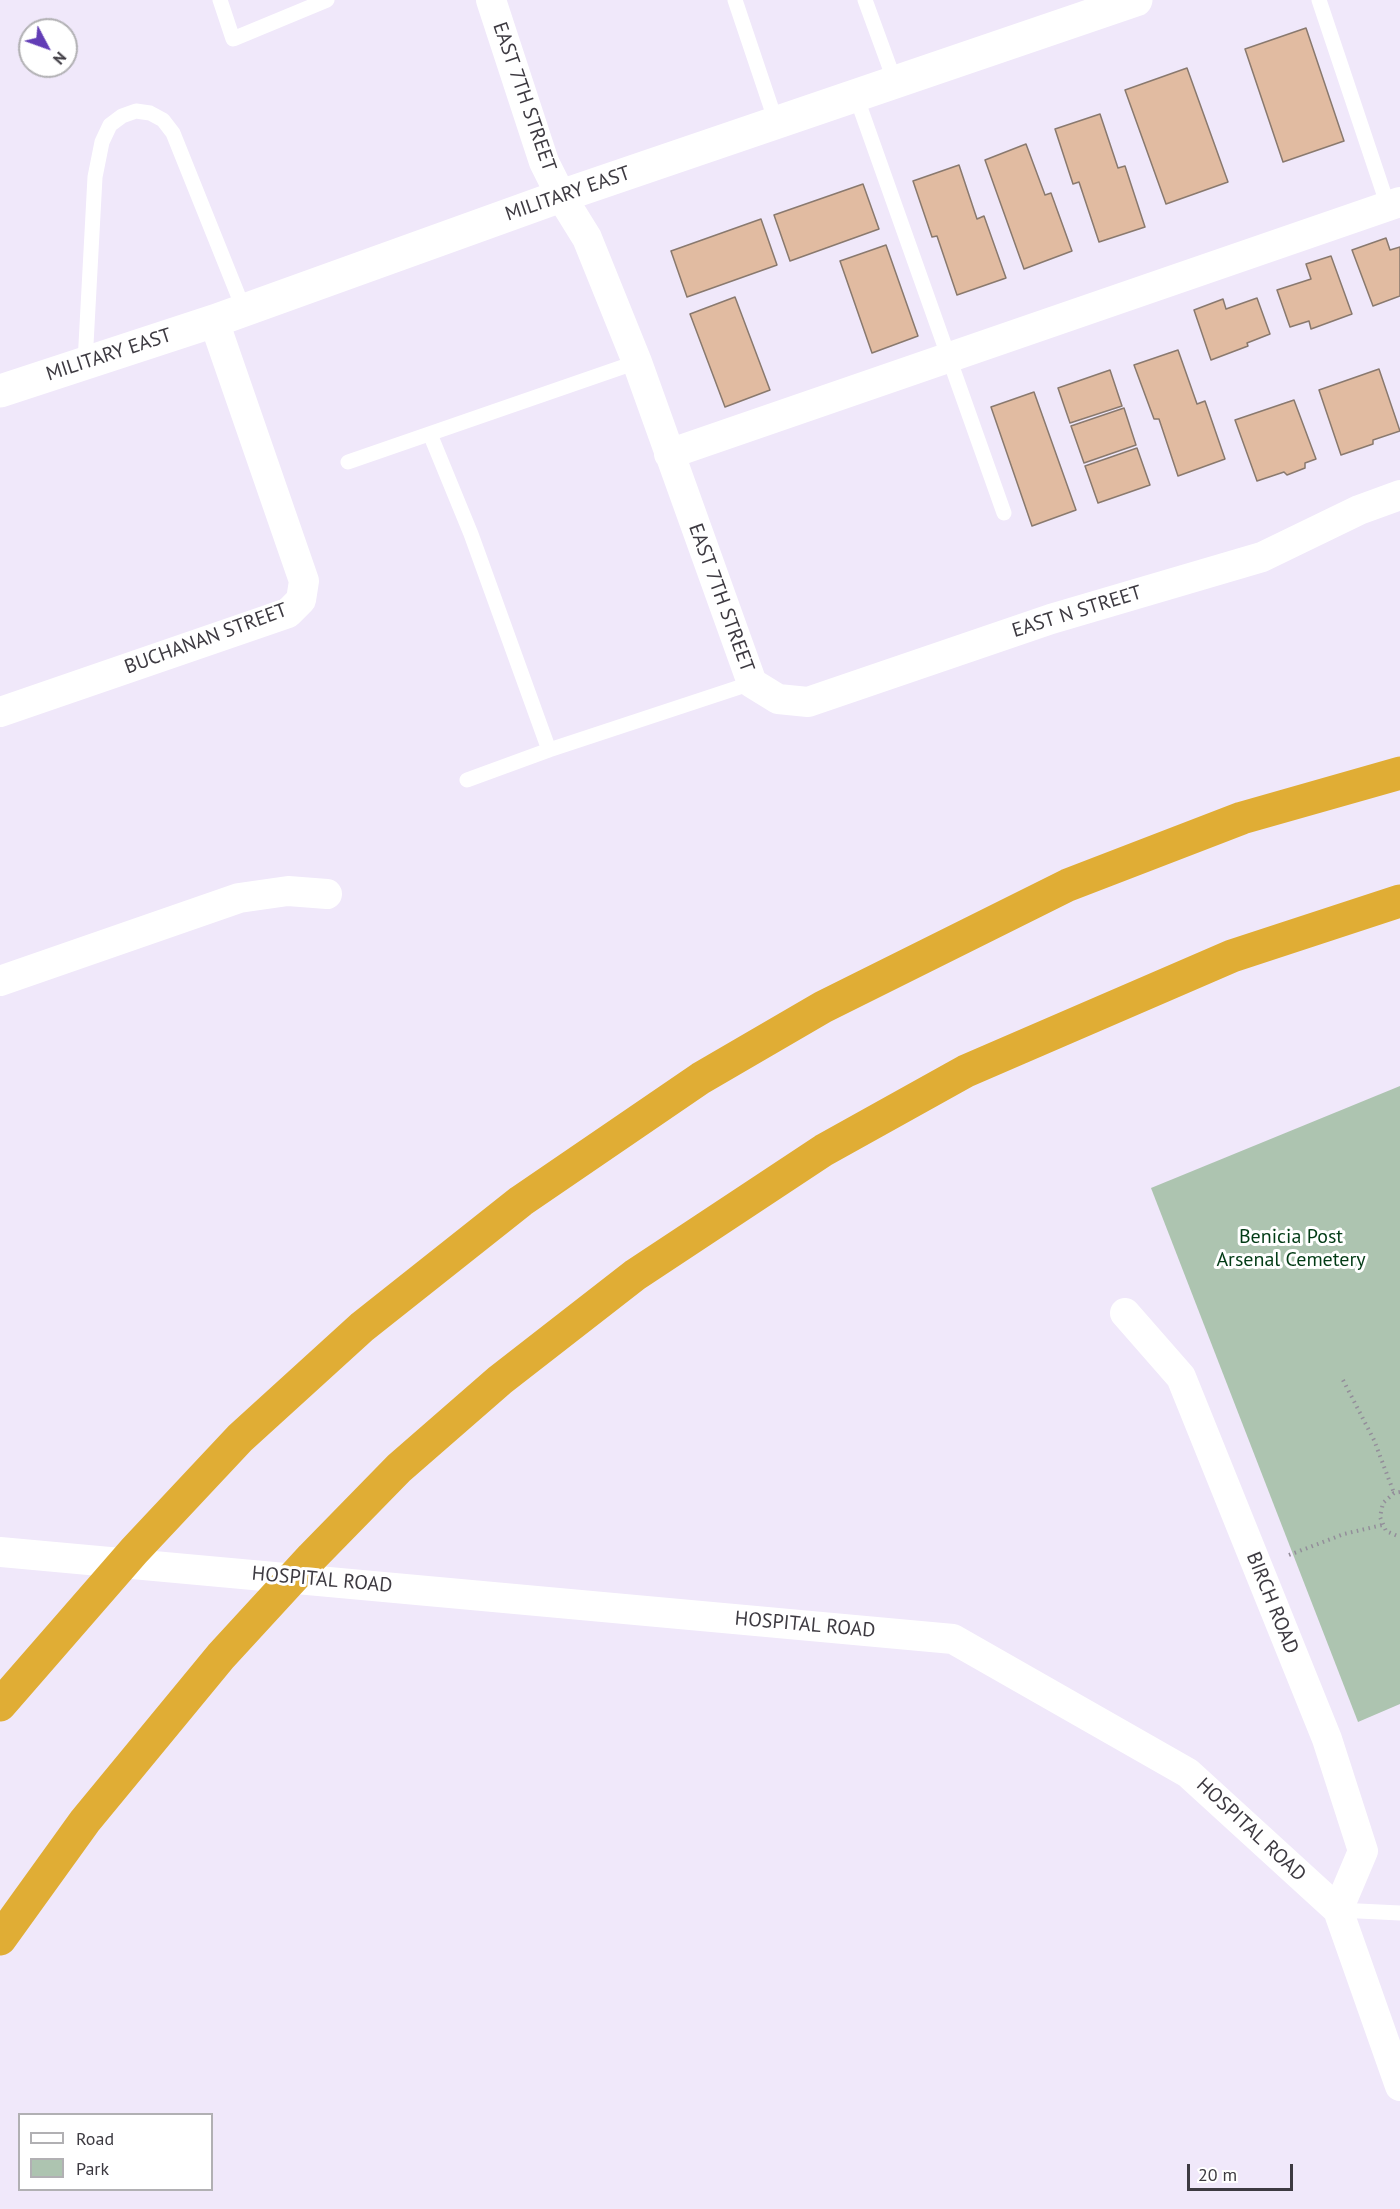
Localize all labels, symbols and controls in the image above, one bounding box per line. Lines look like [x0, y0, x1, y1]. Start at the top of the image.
north arrow [18, 18, 78, 78]
street label: EAST 7TH STREET [487, 19, 561, 175]
text: N [49, 48, 71, 69]
street label: MILITARY EAST [502, 161, 634, 227]
street label: MILITARY EAST [43, 323, 175, 387]
street label: EAST 7TH STREET [683, 520, 759, 676]
street label: EAST N STREET [1009, 581, 1145, 643]
street label: BUCHANAN STREET [121, 598, 291, 680]
park label: Benicia Post Arsenal Cemetery [1216, 1225, 1366, 1272]
street label: BIRCH ROAD [1241, 1549, 1303, 1657]
street label: HOSPITAL ROAD [251, 1562, 393, 1598]
street label: HOSPITAL ROAD [734, 1607, 876, 1643]
street label: HOSPITAL ROAD [1191, 1773, 1311, 1887]
legend [18, 2113, 213, 2191]
text: Road [76, 2127, 114, 2150]
scale bar [1190, 2152, 1296, 2190]
text: Park [76, 2157, 109, 2180]
text: 20 m [1198, 2163, 1237, 2186]

